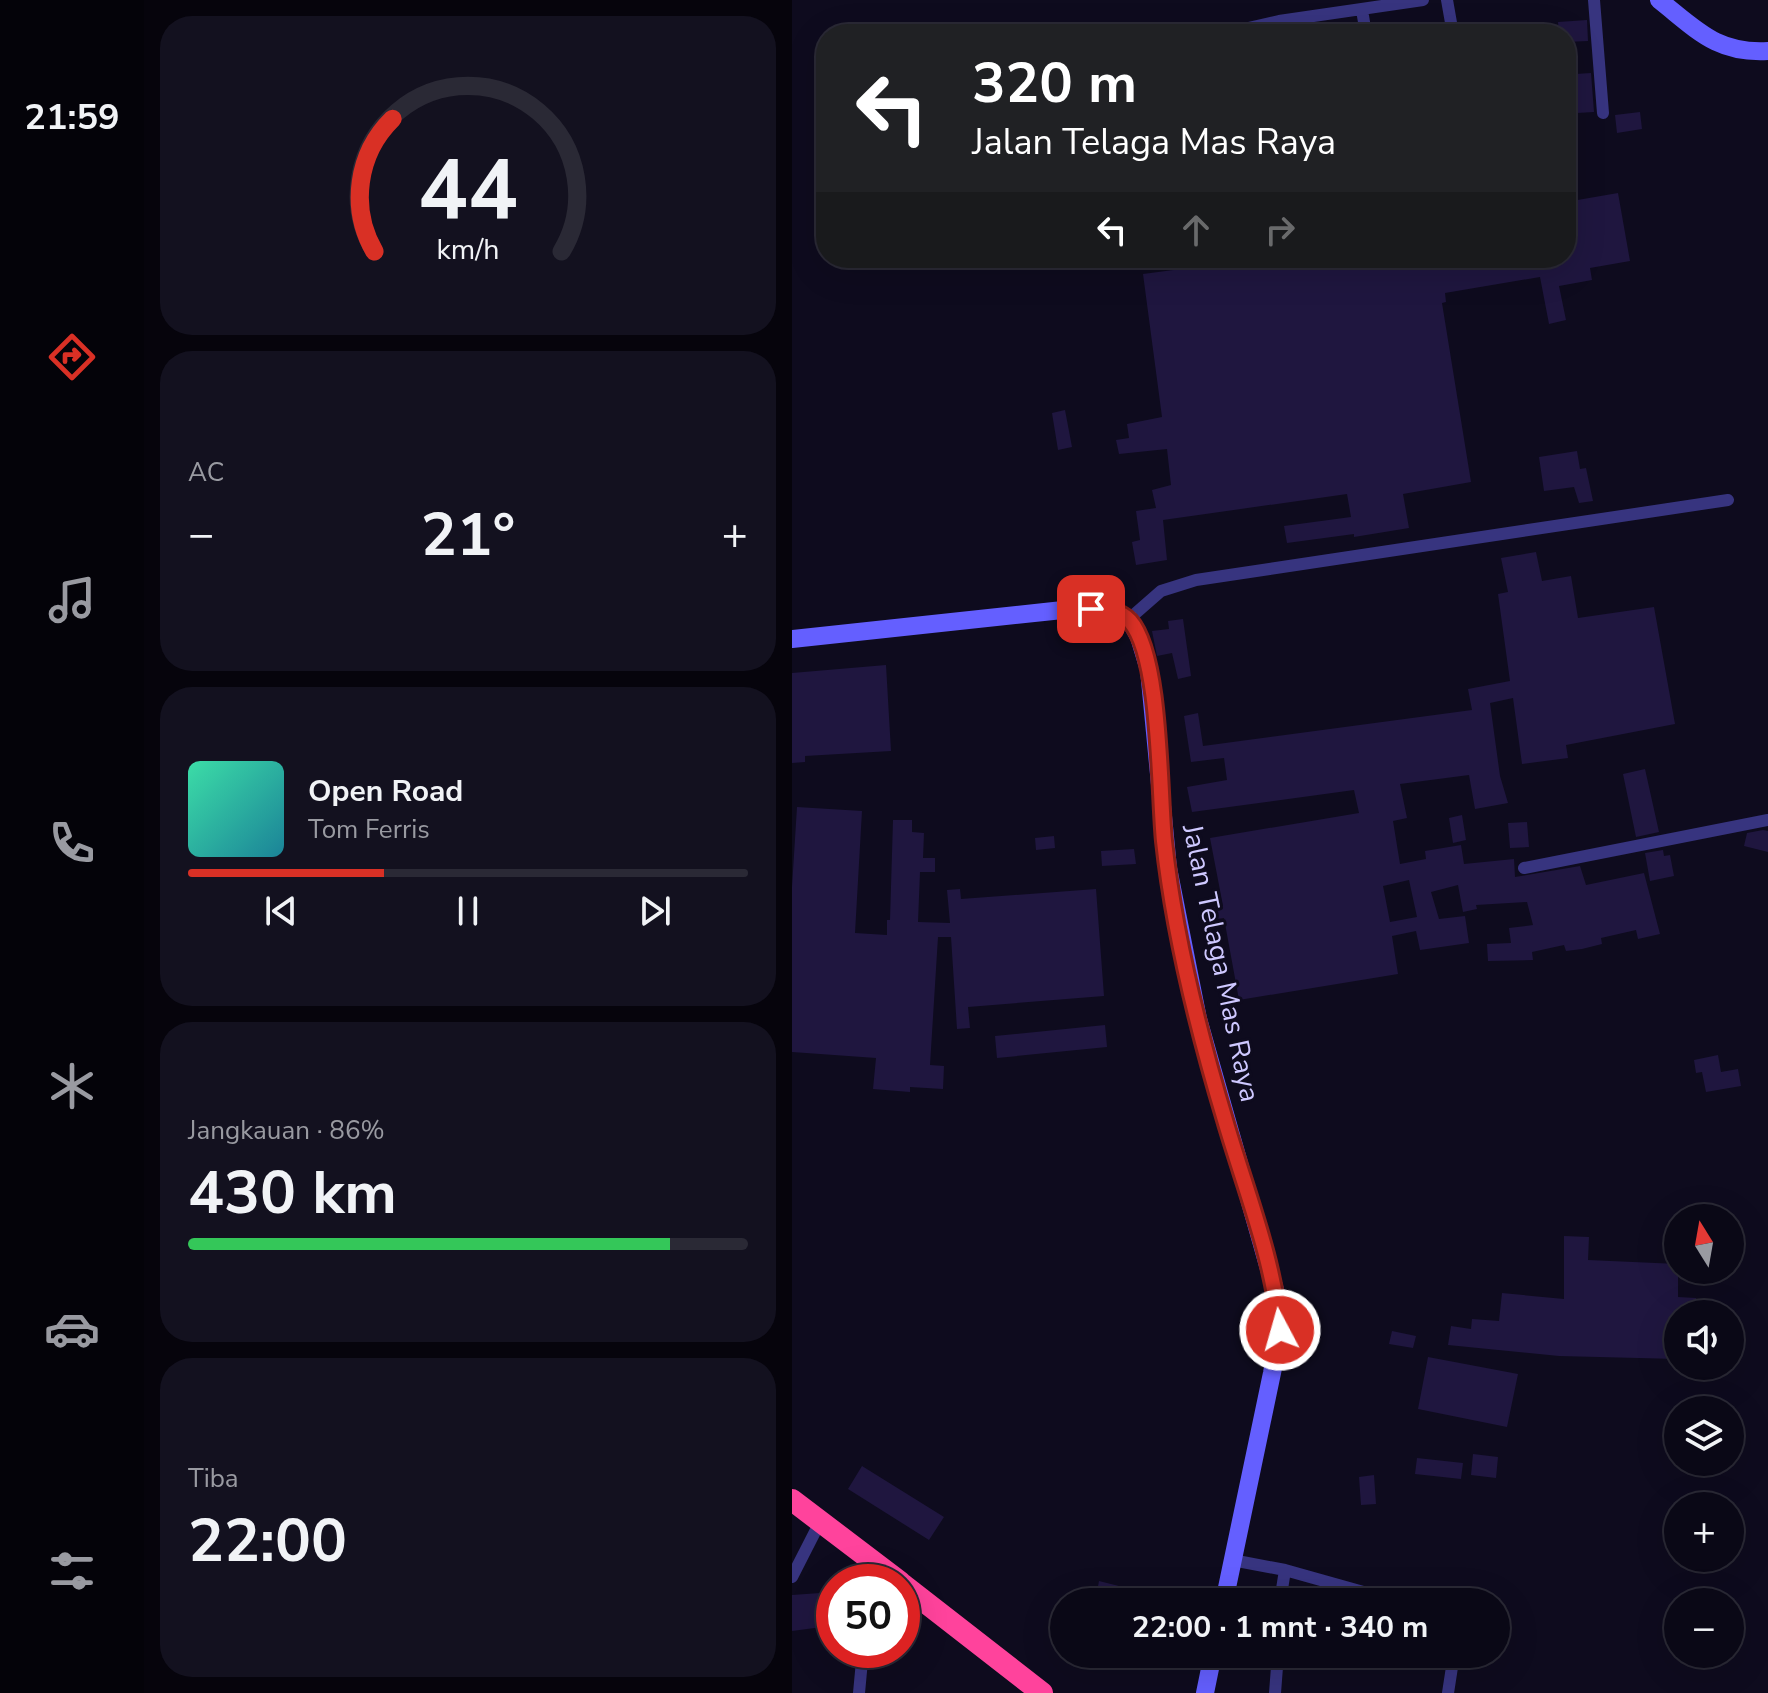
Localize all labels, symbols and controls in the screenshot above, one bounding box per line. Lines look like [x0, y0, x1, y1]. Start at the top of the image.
text: 320 m [972, 45, 1137, 122]
icon: left [840, 56, 944, 160]
text: 21:59 [24, 93, 120, 142]
text: Jalan Telaga Mas Raya [972, 118, 1336, 167]
text: 44 [418, 133, 518, 246]
icon: left [1090, 208, 1134, 252]
icon: ahead [1174, 208, 1218, 252]
icon: right [1258, 208, 1302, 252]
text: km/h [437, 230, 499, 269]
icon: directions [44, 329, 100, 385]
text: AC [188, 455, 224, 490]
text: 21° [421, 494, 515, 576]
text: − [188, 505, 214, 565]
text: + [722, 505, 748, 565]
icon: music [44, 572, 100, 628]
pin [1057, 575, 1125, 643]
icon: arrive [1069, 587, 1113, 631]
text: Open Road [308, 771, 463, 812]
text: Tom Ferris [308, 812, 430, 847]
icon: phone [44, 815, 100, 871]
street label: Jalan Telaga Mas Raya [1173, 820, 1269, 1105]
icon: previous [259, 889, 303, 933]
icon: pause [446, 889, 490, 933]
icon: next [633, 889, 677, 933]
icon: climate [44, 1058, 100, 1114]
text: Jangkauan · 86% [188, 1113, 385, 1148]
text: 430 km [188, 1152, 397, 1234]
north arrow [1664, 1204, 1744, 1284]
map controls [1664, 1204, 1744, 1668]
position arrow [1238, 1288, 1322, 1372]
button: sound [1664, 1300, 1744, 1380]
icon: car [44, 1301, 100, 1357]
button: layers [1664, 1396, 1744, 1476]
text: Tiba [188, 1461, 239, 1496]
button: + [1664, 1492, 1744, 1572]
text: 22:00 [188, 1500, 347, 1582]
icon: filters [44, 1543, 100, 1599]
speed limit sign: 50 [816, 1564, 920, 1668]
button: − [1664, 1588, 1744, 1668]
text: 22:00 · 1 mnt · 340 m [1132, 1607, 1428, 1648]

